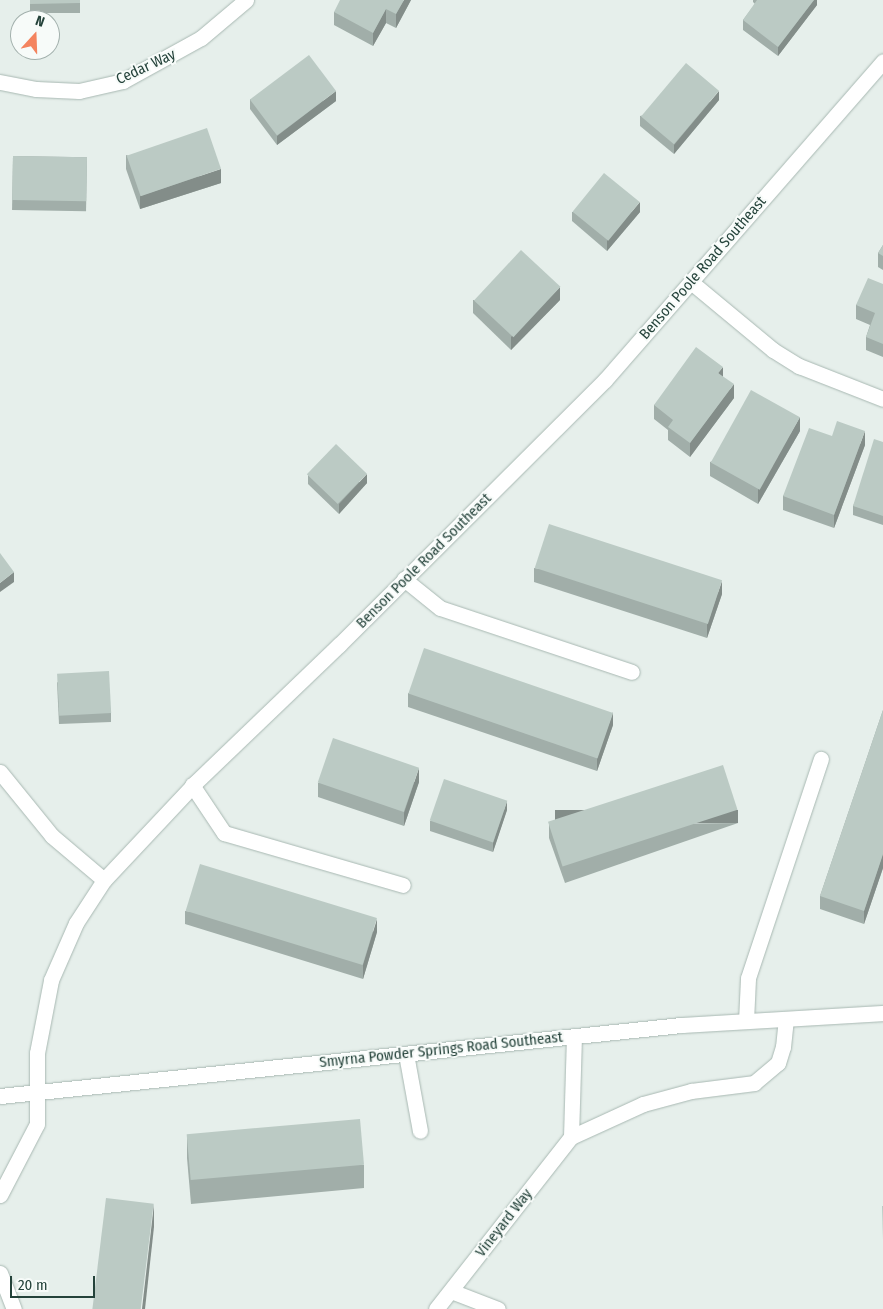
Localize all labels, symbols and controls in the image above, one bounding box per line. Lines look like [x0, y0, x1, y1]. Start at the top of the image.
north arrow [10, 10, 60, 60]
text: N [33, 12, 47, 31]
street label: Cedar Way [113, 45, 179, 89]
street label: Benson Poole Road Southeast [636, 193, 770, 343]
street label: Benson Poole Road Southeast [353, 490, 495, 632]
street label: Smyrna Powder Springs Road Southeast [318, 1028, 564, 1072]
street label: Vineyard Way [472, 1185, 536, 1261]
scale bar [12, 1266, 98, 1298]
text: 20 m [18, 1276, 48, 1294]

